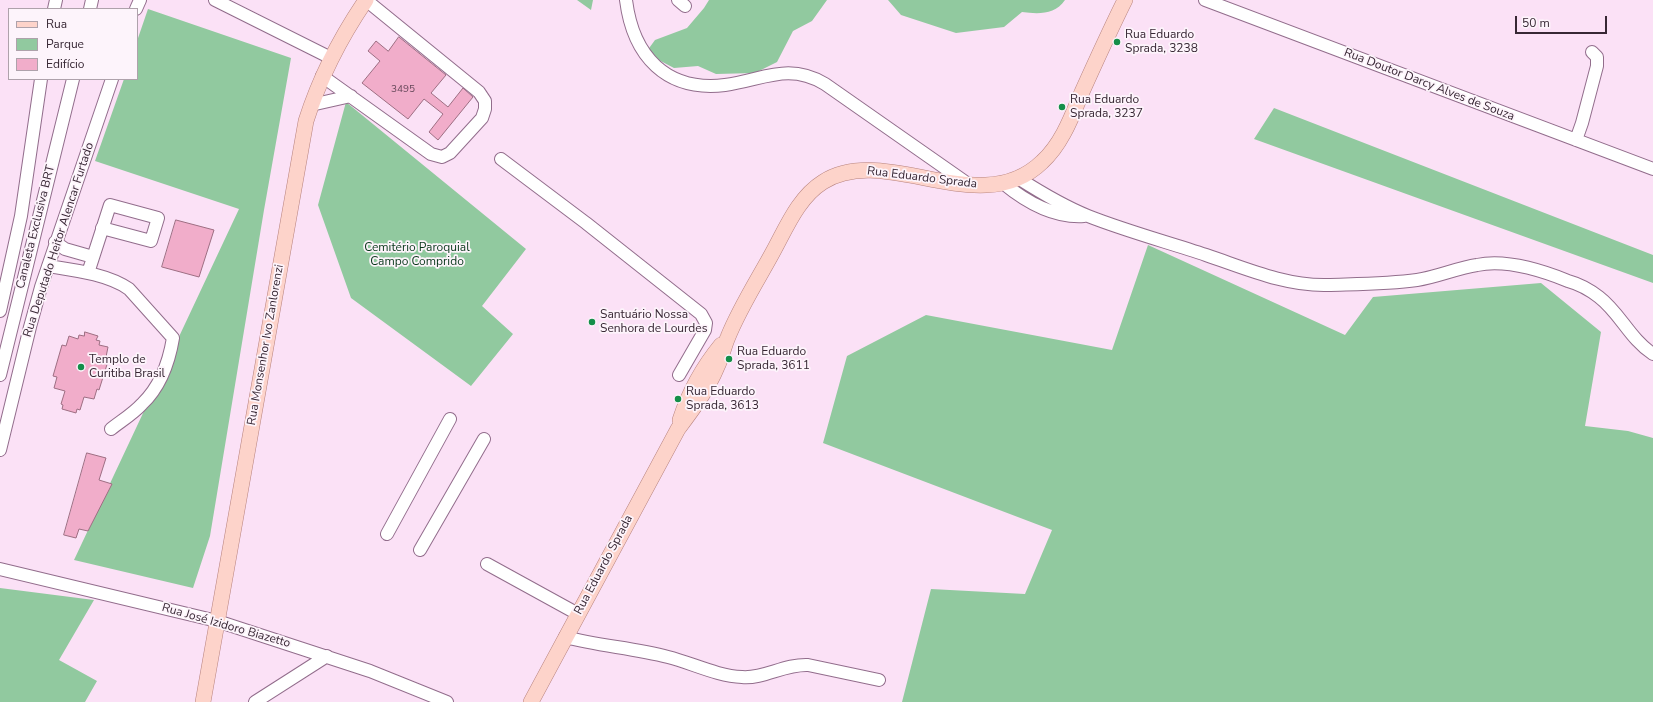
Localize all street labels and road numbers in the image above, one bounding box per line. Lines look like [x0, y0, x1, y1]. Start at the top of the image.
street label: Rua Doutor Darcy Alves de Souza [1342, 46, 1516, 124]
street label: Rua Deputado Heitor Alencar Furtado [21, 141, 97, 339]
street label: Canaleta Exclusiva BRT [14, 164, 58, 290]
street label: Rua Eduardo Sprada [866, 164, 978, 192]
street label: Rua Monsenhor Ivo Zanlorenzi [245, 264, 287, 426]
street label: Rua Eduardo Sprada [572, 513, 636, 617]
street label: Rua José Izidoro Biazetto [160, 601, 292, 651]

